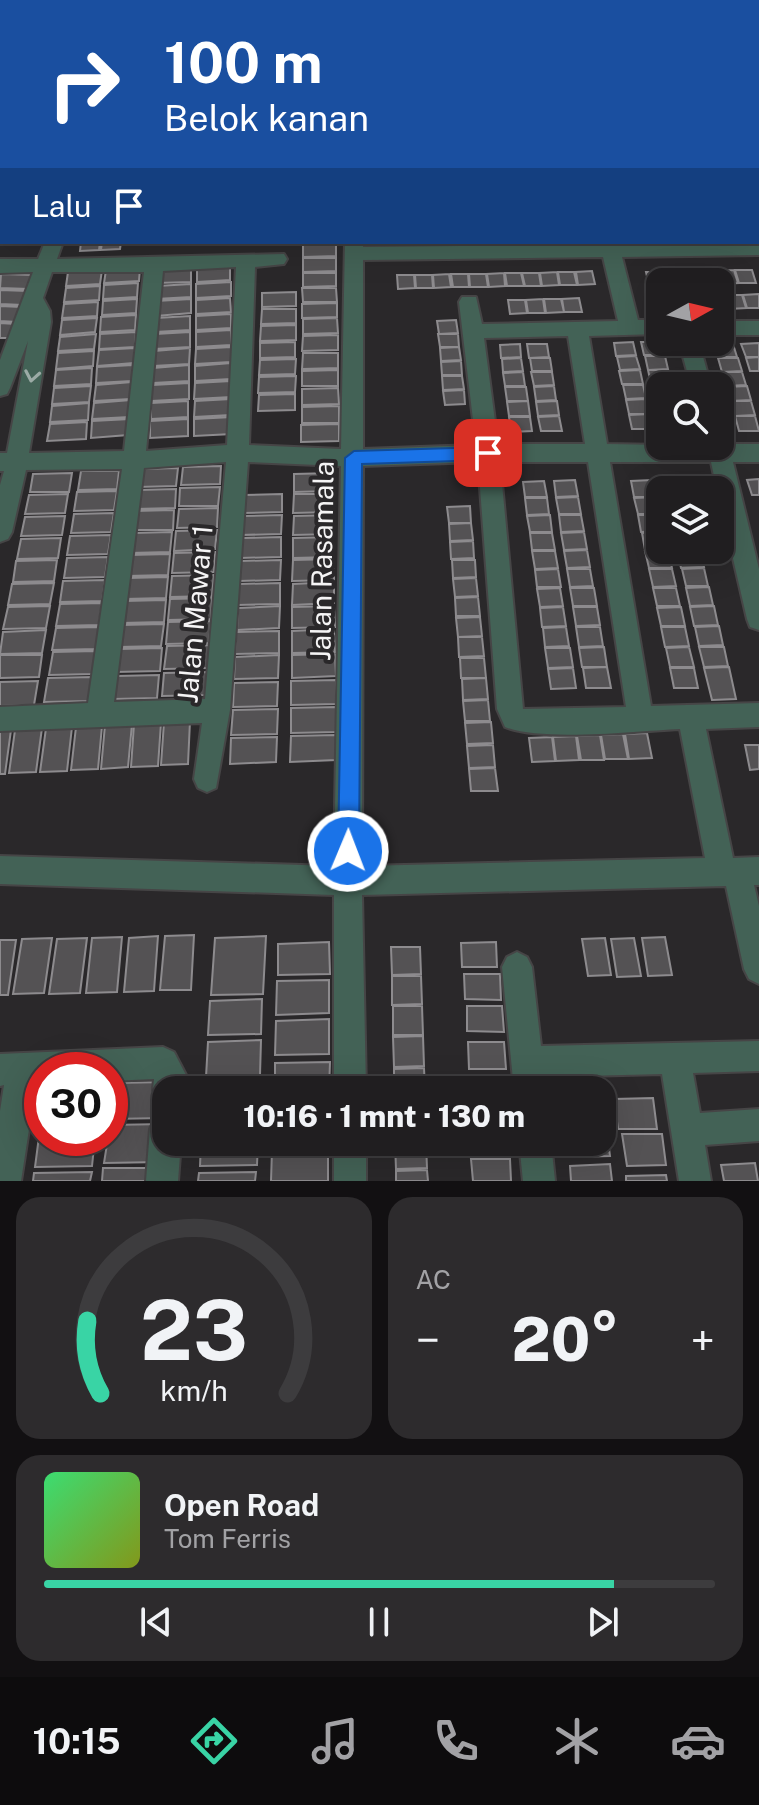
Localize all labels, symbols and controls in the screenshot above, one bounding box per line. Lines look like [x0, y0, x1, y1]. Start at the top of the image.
text: 100 m [164, 30, 323, 96]
icon: right [32, 32, 136, 136]
text: Belok kanan [164, 97, 369, 139]
icon: arrive [107, 184, 151, 228]
text: Lalu [32, 188, 91, 224]
north arrow [646, 268, 734, 356]
map controls [646, 268, 734, 564]
one-way arrow [24, 370, 41, 383]
button: search [646, 372, 734, 460]
pin [454, 419, 522, 487]
icon: arrive [466, 431, 510, 475]
street label: Jalan Rasamala [303, 461, 340, 661]
button: layers [646, 476, 734, 564]
street label: Jalan Mawar 1 [170, 523, 219, 705]
position arrow [306, 809, 390, 893]
speed limit sign: 30 [24, 1052, 128, 1156]
text: 10:16 · 1 mnt · 130 m [243, 1098, 525, 1134]
text: AC [416, 1264, 451, 1295]
text: 23 [140, 1281, 248, 1379]
text: 20° [512, 1304, 619, 1375]
text: − [416, 1314, 440, 1366]
text: + [691, 1314, 715, 1366]
text: km/h [160, 1374, 227, 1407]
text: Open Road [164, 1487, 319, 1523]
text: Tom Ferris [164, 1523, 291, 1554]
icon: previous [134, 1600, 178, 1644]
icon: pause [357, 1600, 401, 1644]
icon: next [581, 1600, 625, 1644]
icon: directions [186, 1713, 242, 1769]
icon: music [307, 1713, 363, 1769]
icon: phone [428, 1713, 484, 1769]
icon: climate [549, 1713, 605, 1769]
icon: car [670, 1713, 726, 1769]
text: 10:15 [33, 1720, 121, 1762]

